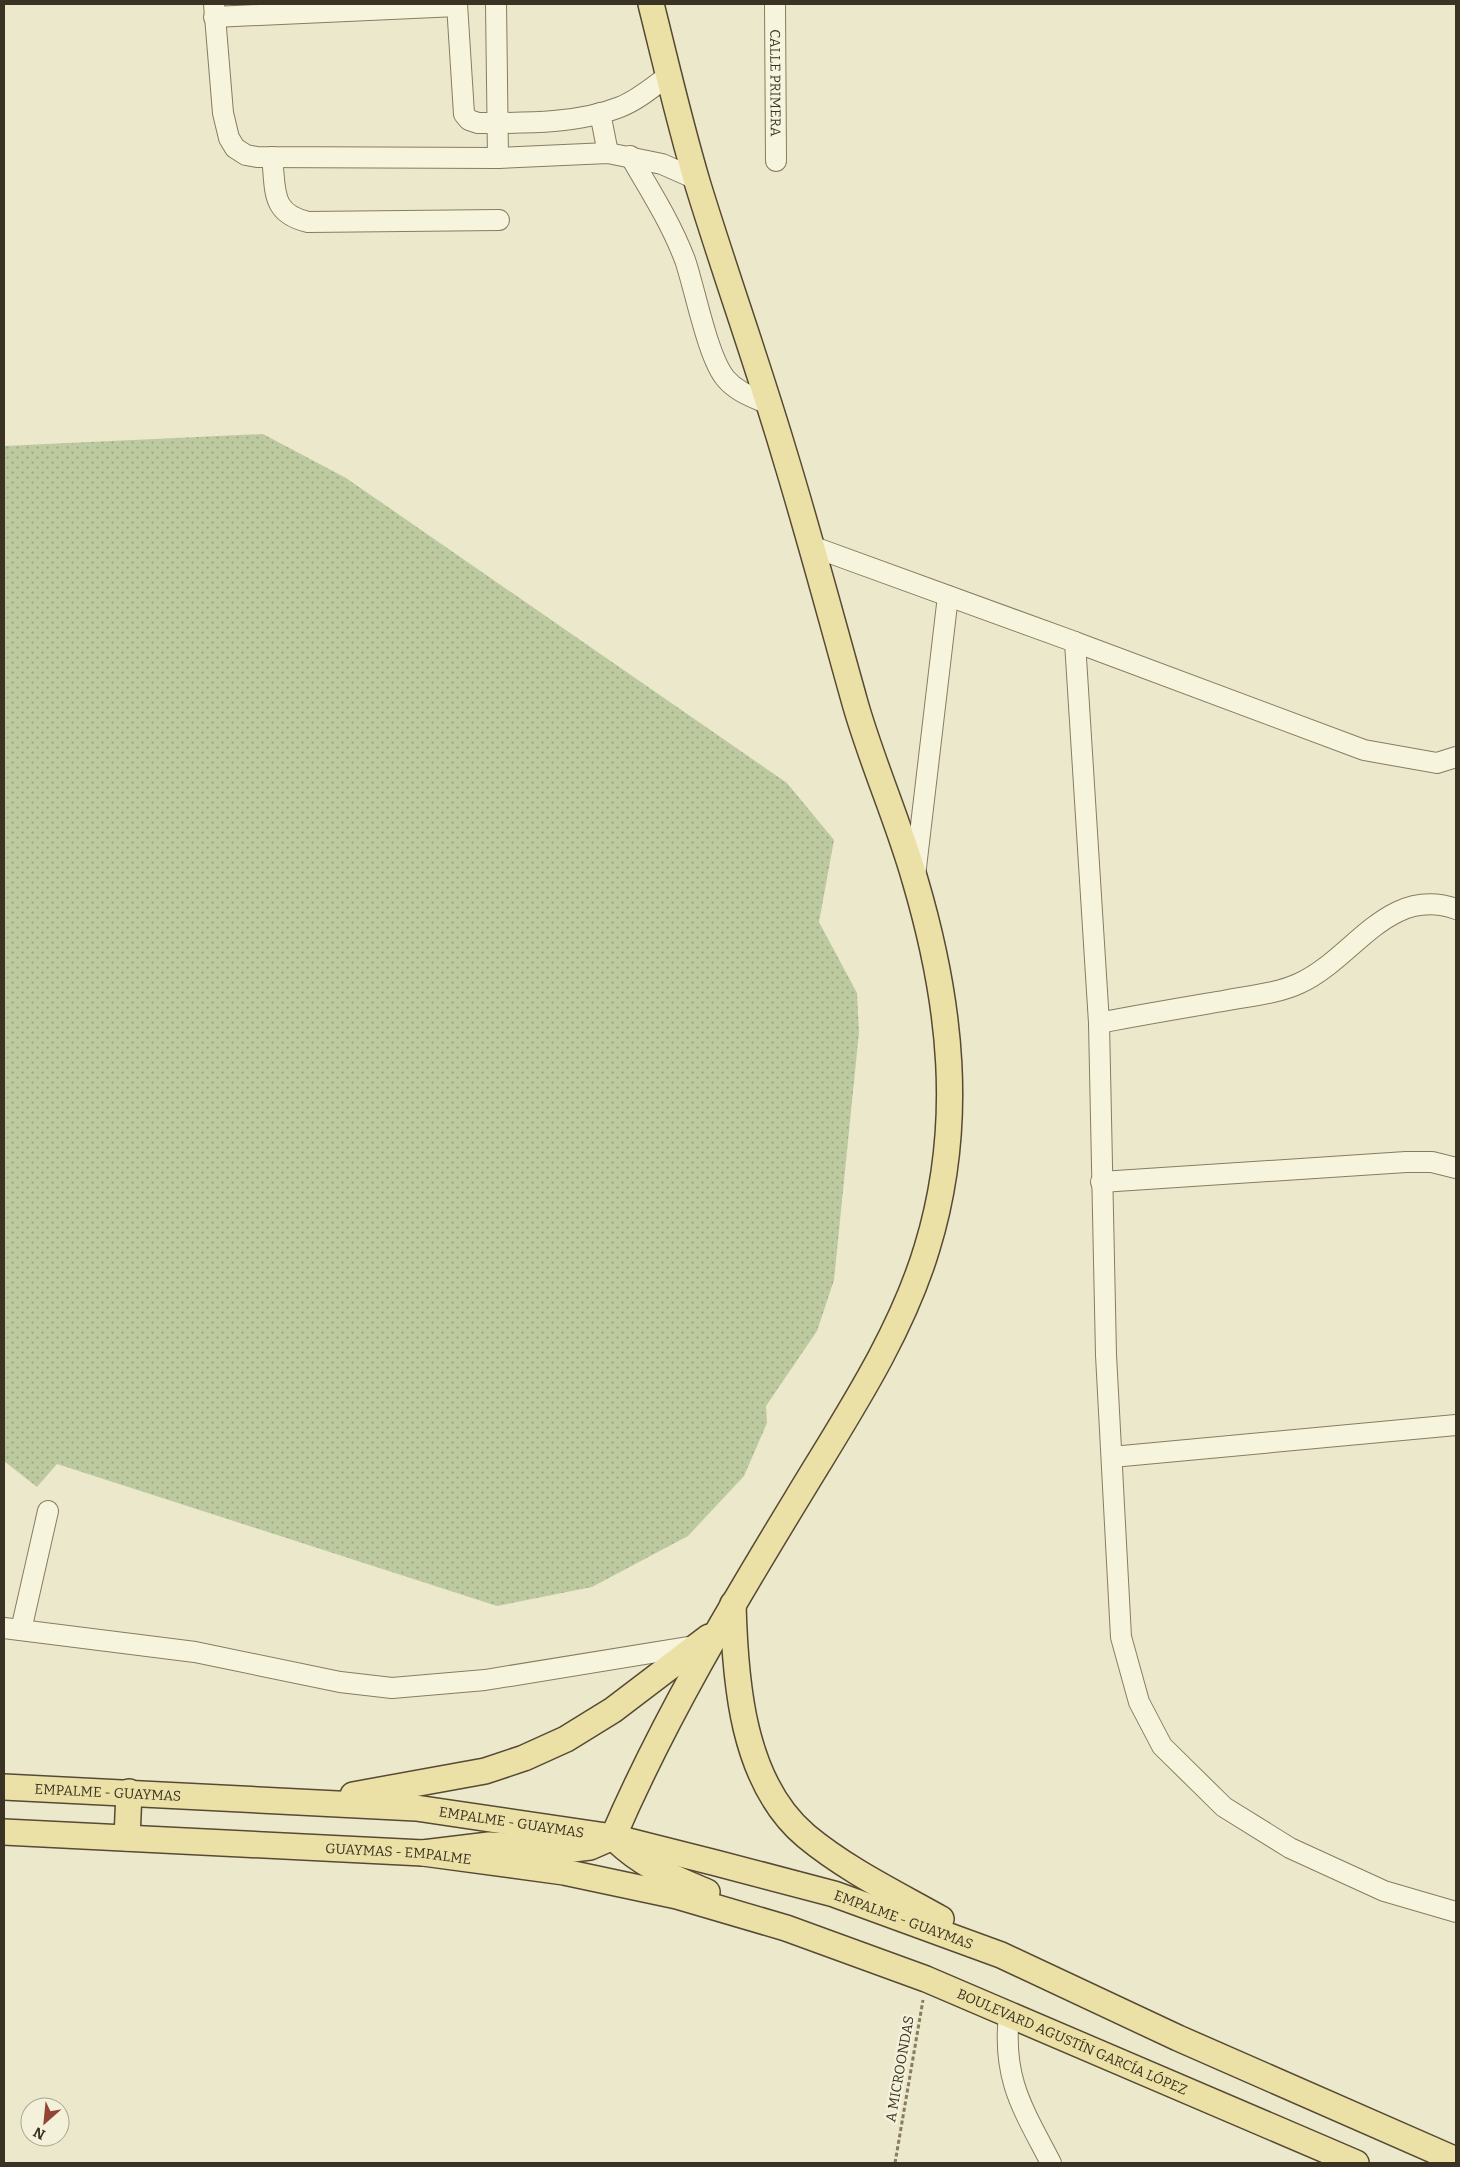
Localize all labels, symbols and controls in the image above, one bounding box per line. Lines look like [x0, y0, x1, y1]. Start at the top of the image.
street label: CALLE PRIMERA [767, 29, 784, 137]
street label: EMPALME - GUAYMAS [34, 1780, 182, 1805]
street label: EMPALME - GUAYMAS [438, 1803, 585, 1841]
street label: GUAYMAS - EMPALME [325, 1840, 473, 1868]
street label: EMPALME - GUAYMAS [832, 1886, 975, 1953]
street label: BOULEVARD AGUSTÍN GARCÍA LÓPEZ [955, 1985, 1190, 2098]
street label: A MICROONDAS [882, 2014, 918, 2124]
north arrow [20, 2097, 70, 2147]
text: N [30, 2123, 48, 2143]

